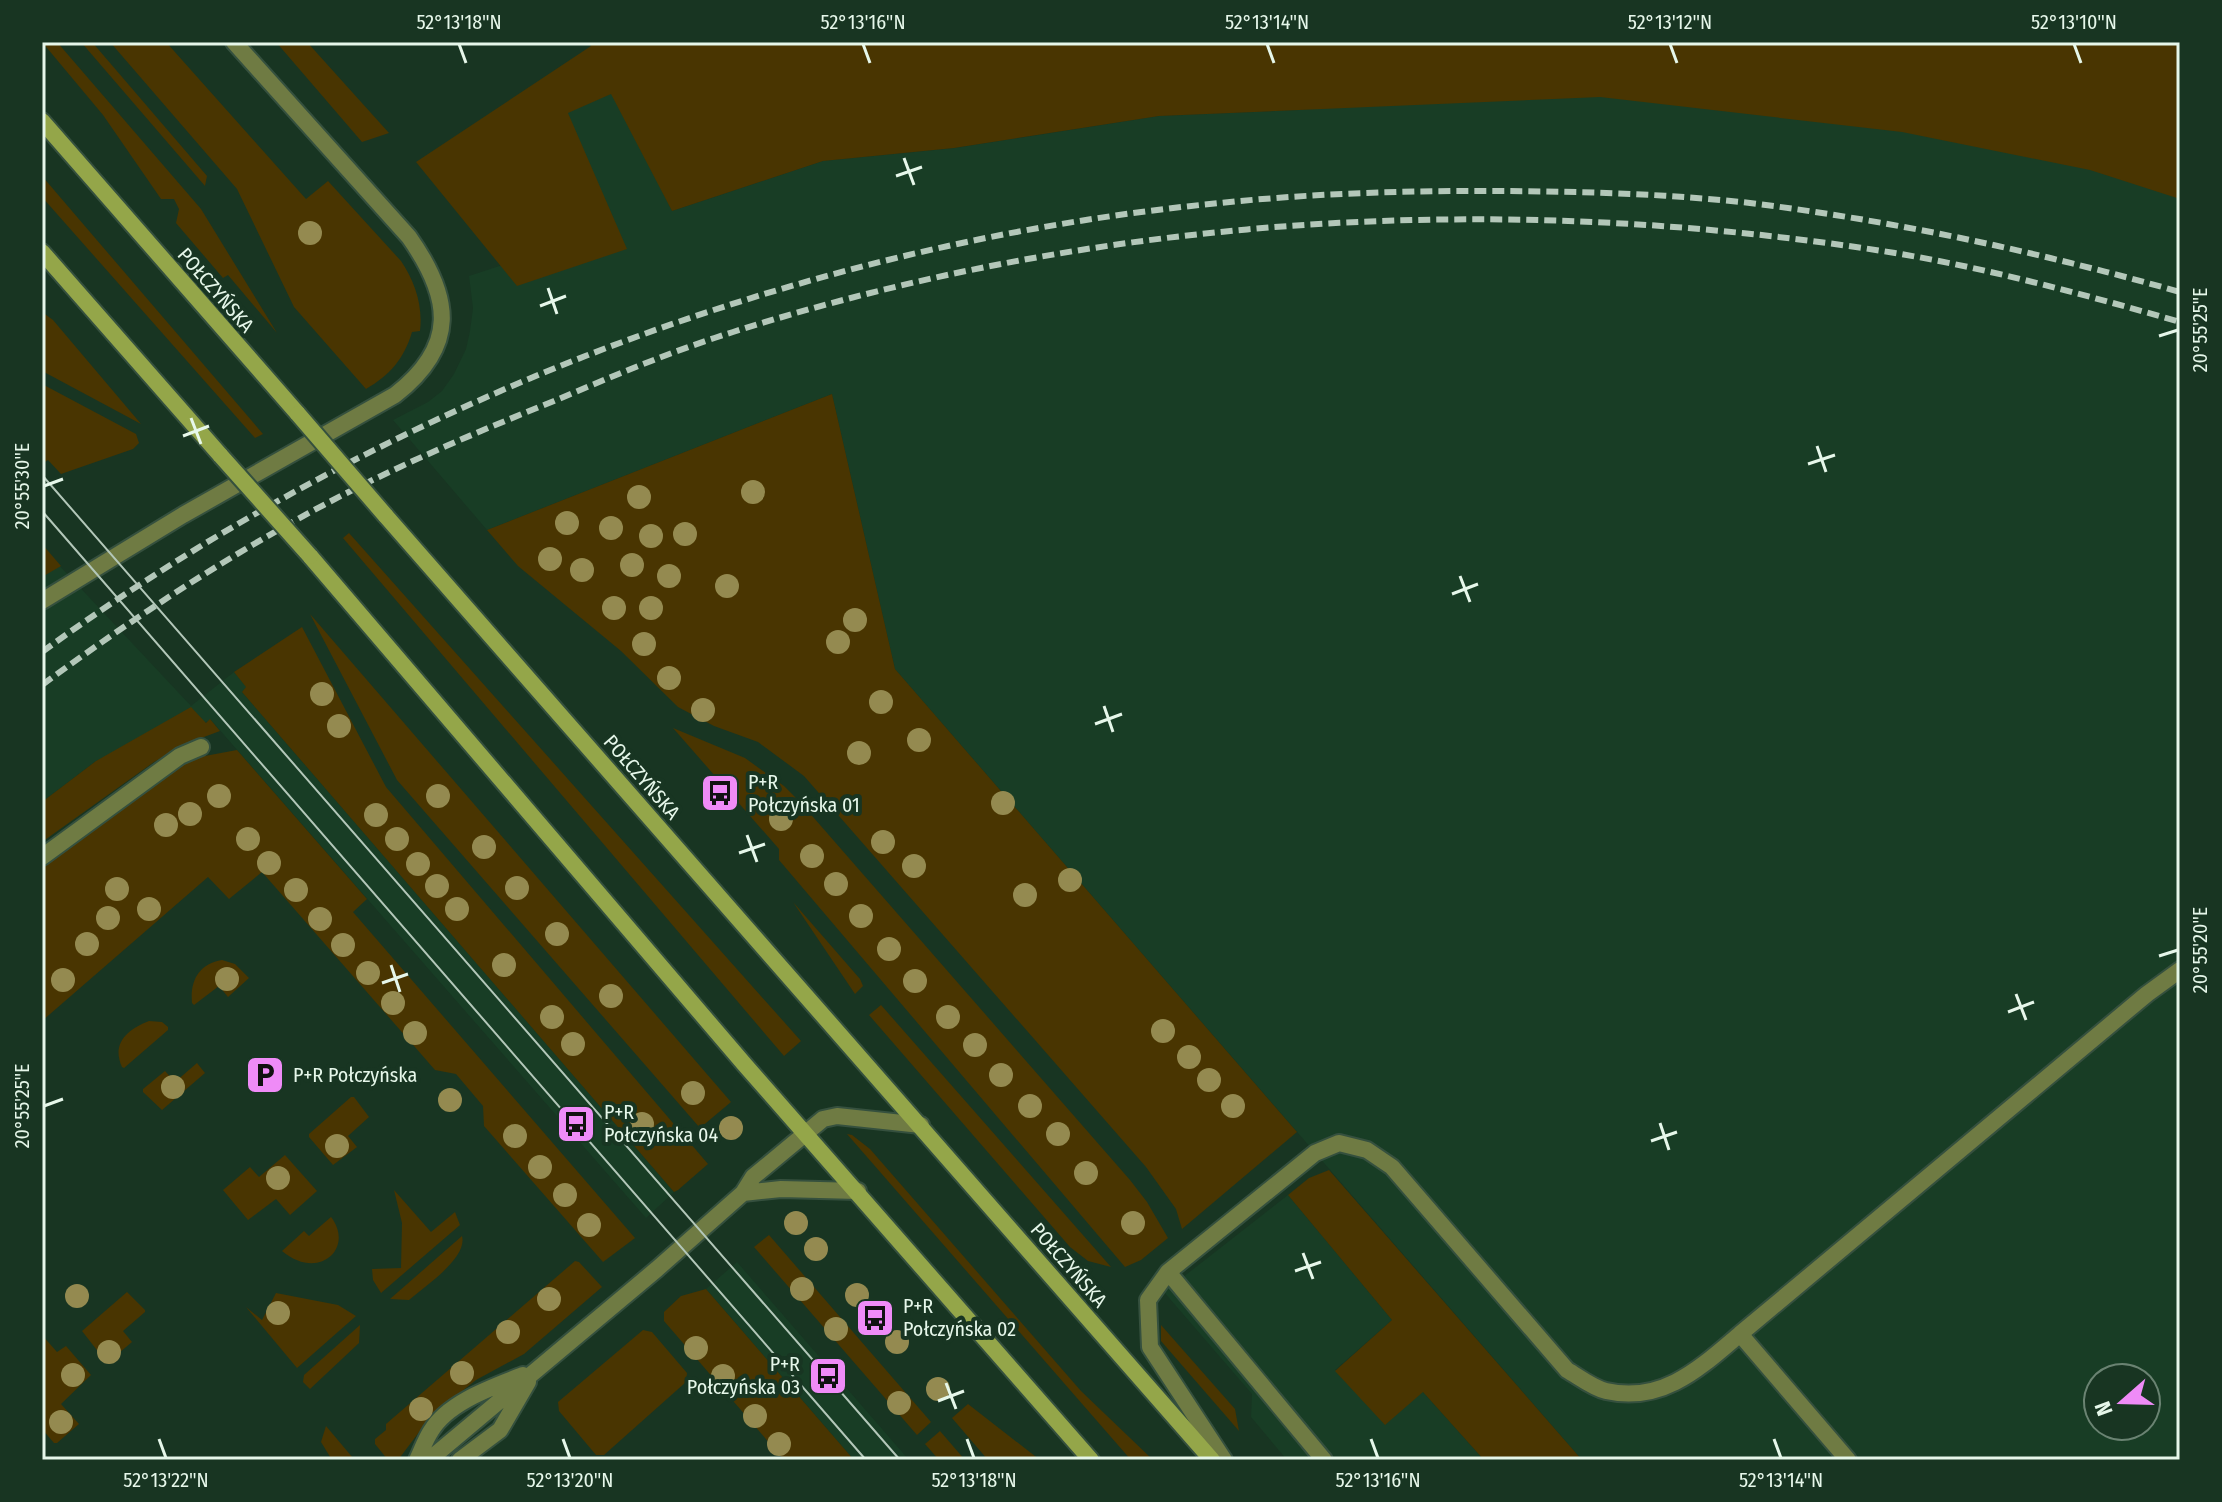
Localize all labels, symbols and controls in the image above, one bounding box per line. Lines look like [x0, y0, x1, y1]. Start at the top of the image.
text: 52°13'18"N [416, 10, 502, 34]
text: 52°13'16"N [820, 10, 906, 34]
text: 52°13'14"N [1225, 10, 1309, 34]
text: 52°13'12"N [1628, 10, 1712, 34]
text: 52°13'10"N [2031, 10, 2117, 34]
street label: POŁCZYŃSKA [173, 243, 259, 337]
text: 20°55'25"E [2188, 288, 2212, 372]
text: 20°55'30"E [10, 443, 34, 529]
street label: POŁCZYŃSKA [599, 730, 685, 824]
place label: P+R Połczyńska 01 [748, 770, 860, 817]
bus stop icon: P+R Połczyńska 01 [699, 772, 741, 814]
text: 20°55'20"E [2188, 907, 2212, 993]
parking icon: P+R Połczyńska [244, 1054, 286, 1096]
place label: P+R Połczyńska [293, 1063, 417, 1087]
text: 20°55'25"E [10, 1064, 34, 1148]
place label: P+R Połczyńska 04 [604, 1100, 718, 1147]
bus stop icon: P+R Połczyńska 04 [555, 1103, 597, 1145]
street label: POŁCZYŃSKA [1026, 1218, 1112, 1312]
place label: P+R Połczyńska 02 [903, 1294, 1016, 1341]
bus stop icon: P+R Połczyńska 02 [854, 1297, 896, 1339]
place label: P+R Połczyńska 03 [687, 1352, 800, 1399]
bus stop icon: P+R Połczyńska 03 [807, 1355, 849, 1397]
north arrow [2082, 1362, 2162, 1442]
text: N [2089, 1398, 2119, 1419]
text: 52°13'22"N [123, 1468, 209, 1492]
text: 52°13'20"N [527, 1468, 613, 1492]
text: 52°13'18"N [931, 1468, 1017, 1492]
text: 52°13'16"N [1335, 1468, 1421, 1492]
text: 52°13'14"N [1739, 1468, 1823, 1492]

